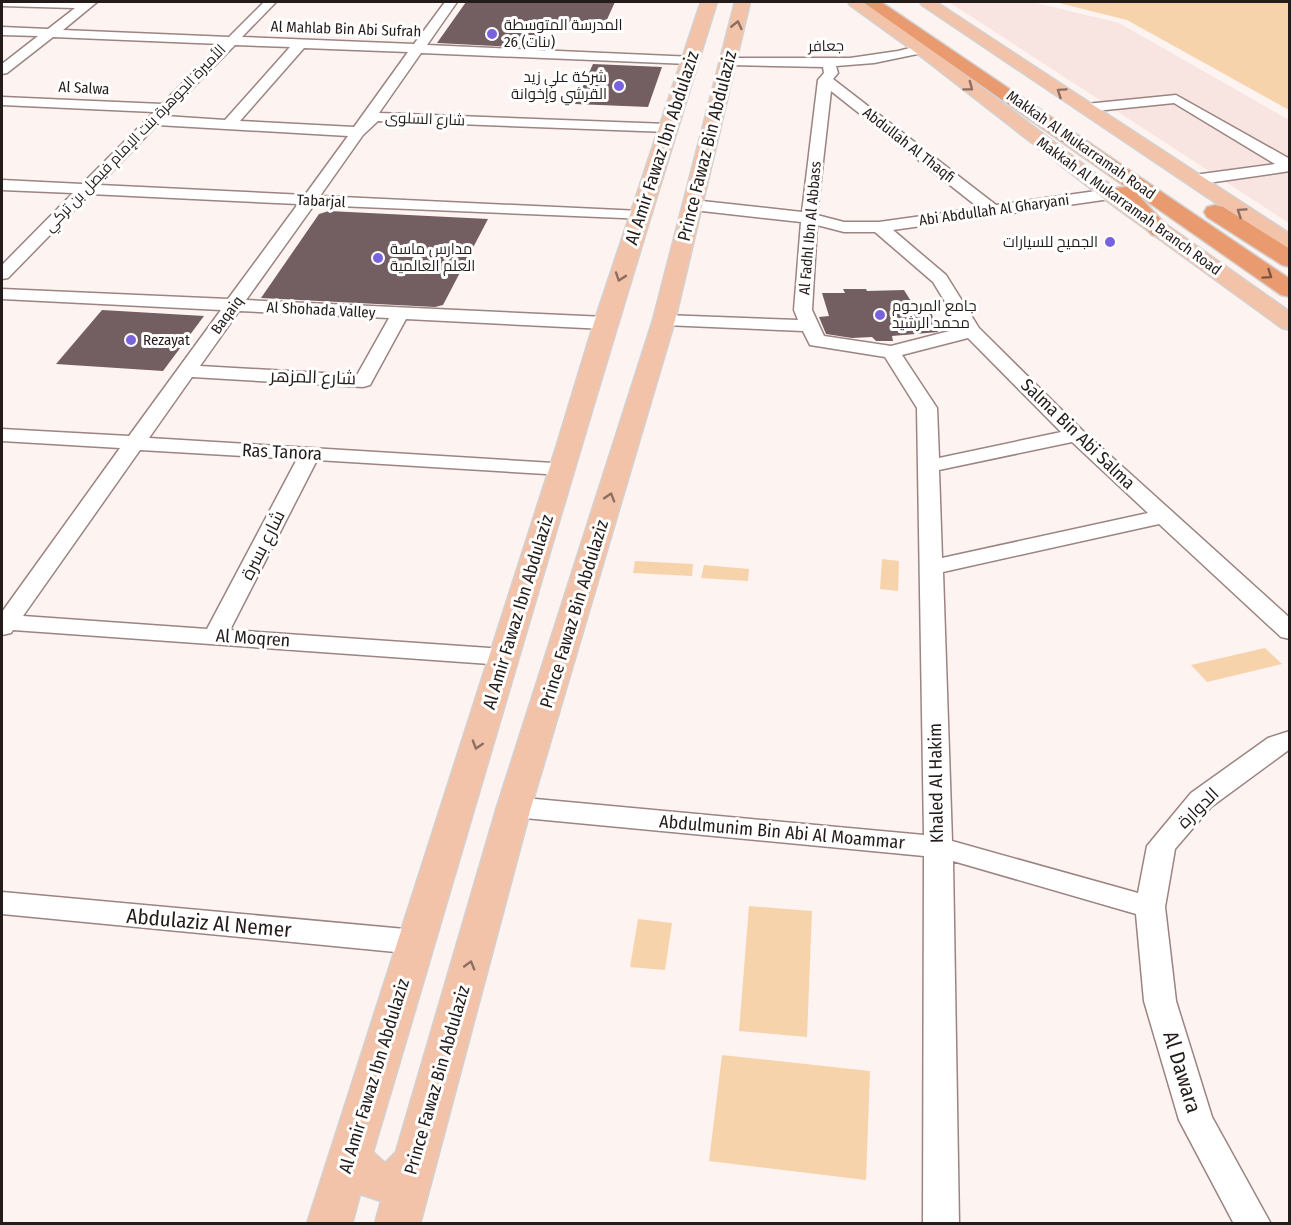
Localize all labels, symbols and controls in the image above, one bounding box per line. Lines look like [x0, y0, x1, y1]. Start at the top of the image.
place label: المدرسة المتوسطة 26 (بنات) [504, 16, 623, 51]
street label: Al Mahlab Bin Abi Sufrah [270, 17, 422, 41]
one-way arrow [730, 20, 743, 30]
marker: المدرسة المتوسطة 26 (بنات) [485, 27, 499, 41]
street label: جعافر [807, 37, 844, 55]
street label: الأميرة الجوهرة بنت الإمام فيصل بن تركي [40, 41, 232, 238]
street label: Al Amir Fawaz Ibn Abdulaziz [620, 48, 704, 248]
street label: Prince Fawaz Bin Abdulaziz [673, 48, 741, 244]
place label: شركة علي زيد القرشي وإخوانة [511, 68, 607, 106]
street label: Al Salwa [58, 78, 110, 98]
marker: شركة علي زيد القرشي وإخوانة [612, 79, 626, 93]
one-way arrow [962, 79, 973, 90]
street label: Makkah Al Mukarramah Road [1003, 87, 1159, 203]
one-way arrow [1057, 88, 1068, 99]
street label: Abdullah Al Thaqfi [859, 103, 959, 187]
street label: شارع السلوى [384, 109, 465, 131]
street label: Makkah Al Mukarramah Branch Road [1033, 133, 1225, 279]
street label: Al Fadhl Ibn Al Abbass [795, 160, 825, 296]
street label: Tabarjal [296, 191, 346, 211]
street label: Abi Abdullah Al Gharyani [918, 191, 1070, 229]
one-way arrow [1237, 207, 1247, 219]
place label: الجميح للسيارات [1003, 233, 1098, 253]
marker: الجميح للسيارات [1103, 235, 1117, 249]
place label: مدارس ماسة العلم العالمية [390, 240, 475, 276]
marker: مدارس ماسة العلم العالمية [371, 251, 385, 265]
one-way arrow [1261, 268, 1272, 279]
one-way arrow [615, 271, 627, 282]
street label: Baqaiq [207, 292, 247, 338]
place label: جامع المرحوم محمد الرشيد [892, 297, 977, 332]
street label: Al Shohada Valley [266, 298, 376, 322]
marker: جامع المرحوم محمد الرشيد [873, 308, 887, 322]
place label: Rezayat [143, 331, 190, 349]
marker: Rezayat [124, 333, 138, 347]
street label: شارع المزهر [269, 364, 356, 390]
street label: Salma Bin Abi Salma [1016, 374, 1140, 494]
street label: Ras Tanora [241, 439, 323, 465]
one-way arrow [603, 492, 615, 503]
street label: شارع بسرة [236, 507, 291, 584]
street label: Al Amir Fawaz Ibn Abdulaziz [478, 512, 558, 712]
street label: Prince Fawaz Bin Abdulaziz [535, 517, 613, 711]
street label: Al Moqren [215, 624, 291, 652]
street label: Khaled Al Hakim [924, 723, 948, 843]
one-way arrow [472, 739, 484, 750]
street label: الدوارة [1173, 783, 1223, 833]
street label: Abdulmunim Bin Abi Al Moammar [658, 810, 906, 854]
street label: Abdulaziz Al Nemer [125, 903, 293, 943]
one-way arrow [463, 960, 475, 971]
street label: Al Amir Fawaz Ibn Abdulaziz [334, 976, 414, 1176]
street label: Prince Fawaz Bin Abdulaziz [399, 983, 475, 1177]
street label: Al Dawara [1157, 1028, 1207, 1116]

